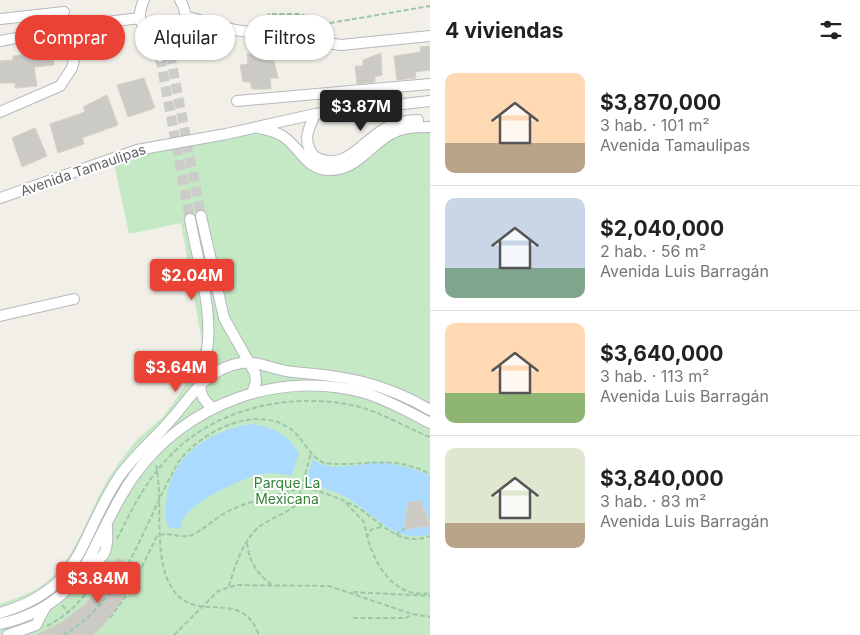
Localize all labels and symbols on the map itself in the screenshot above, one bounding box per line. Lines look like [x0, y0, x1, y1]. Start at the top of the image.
pin: $3.87M [320, 90, 402, 132]
street label: Avenida Tamaulipas [18, 140, 148, 199]
pin: $2.04M [151, 258, 233, 301]
pin: $3.64M [135, 350, 217, 393]
park label: Parque La Mexicana [254, 474, 320, 507]
pin: $3.84M [57, 562, 139, 604]

